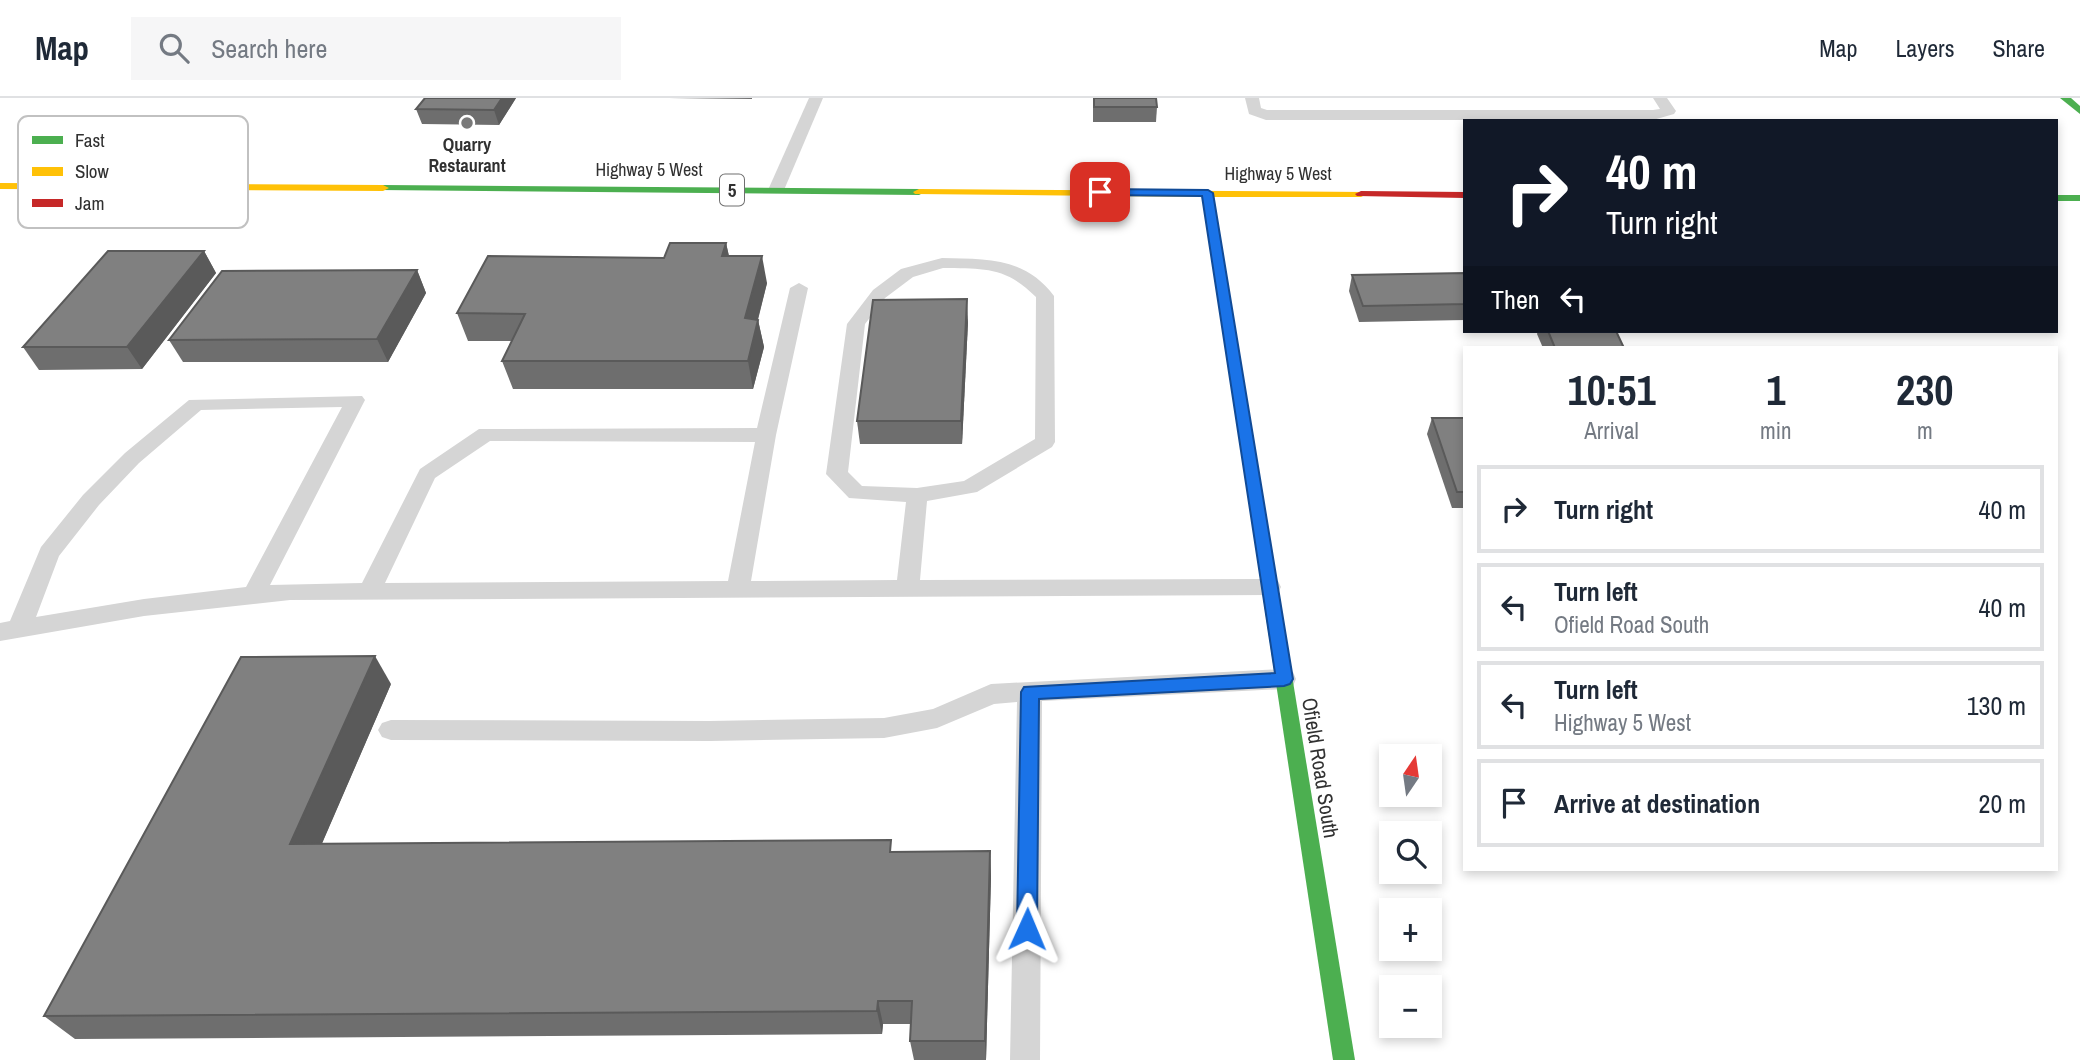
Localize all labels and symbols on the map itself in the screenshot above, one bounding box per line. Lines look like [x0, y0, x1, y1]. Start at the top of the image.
marker: Quarry Restaurant [459, 115, 475, 131]
legend [18, 116, 248, 228]
text: Fast [75, 127, 105, 153]
place label: Quarry Restaurant [428, 132, 506, 178]
street label: Highway 5 West [595, 157, 703, 182]
text: Slow [75, 158, 110, 184]
street label: Highway 5 West [1224, 161, 1332, 186]
pin [1070, 162, 1130, 222]
road number: 5 [720, 174, 744, 206]
text: Jam [75, 190, 104, 216]
street label: Ofield Road South [1295, 696, 1346, 840]
north arrow [1379, 744, 1442, 807]
position arrow [990, 892, 1064, 966]

